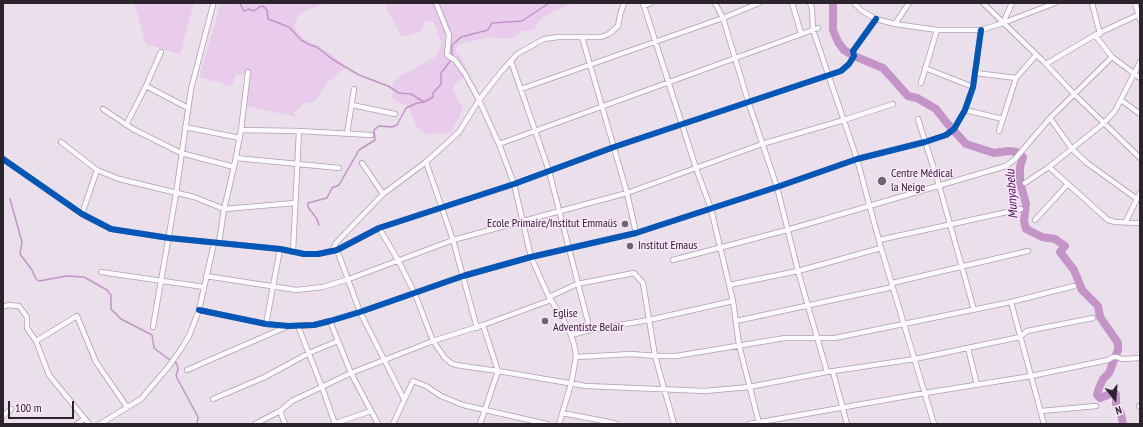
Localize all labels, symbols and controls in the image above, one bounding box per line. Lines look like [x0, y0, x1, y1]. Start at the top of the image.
place label: Centre Médical la Neige [891, 167, 953, 195]
water label: Munyabelu [1002, 169, 1022, 219]
marker: Centre Médical la Neige [876, 175, 888, 187]
place label: Ecole Primaire/Institut Emmaüs [487, 217, 617, 231]
marker: Ecole Primaire/Institut Emmaüs [620, 219, 630, 229]
place label: Institut Emaus [638, 239, 697, 253]
marker: Institut Emaus [625, 241, 635, 251]
place label: Eglise Adventiste Belair [553, 307, 624, 335]
marker: Eglise Adventiste Belair [540, 316, 550, 326]
north arrow [1095, 379, 1135, 419]
scale bar [10, 393, 76, 419]
text: 100 m [15, 400, 42, 415]
text: N [1114, 403, 1123, 418]

